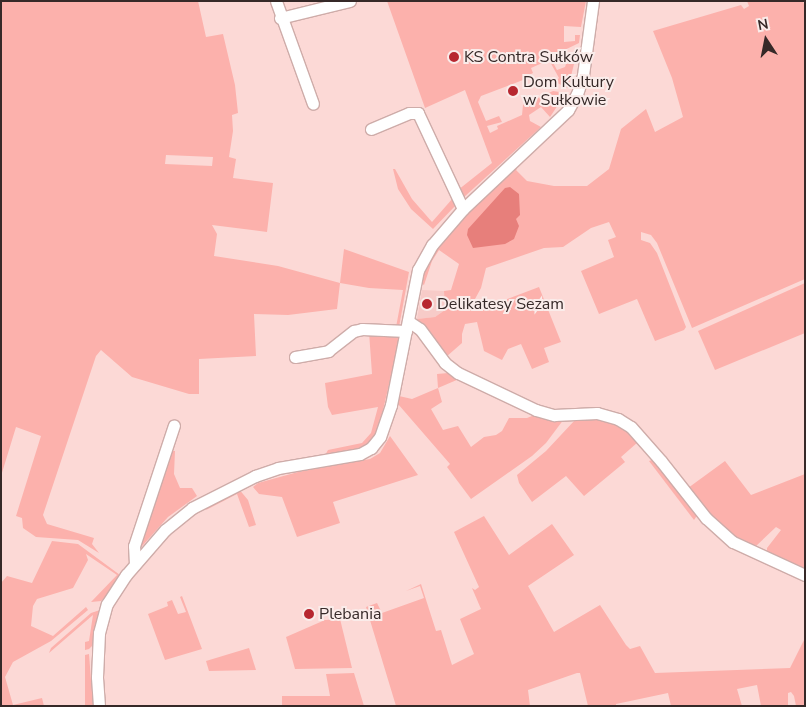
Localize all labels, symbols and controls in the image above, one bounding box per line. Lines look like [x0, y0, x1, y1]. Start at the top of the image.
text: N [756, 14, 770, 35]
north arrow [741, 15, 791, 65]
place label: KS Contra Sułków [464, 47, 593, 67]
marker: KS Contra Sułków [448, 51, 460, 63]
place label: Dom Kultury w Sułkowie [523, 72, 614, 110]
marker: Dom Kultury w Sułkowie [507, 85, 519, 97]
place label: Delikatesy Sezam [437, 294, 564, 314]
marker: Delikatesy Sezam [421, 298, 433, 310]
place label: Plebania [319, 604, 381, 624]
marker: Plebania [303, 608, 315, 620]

